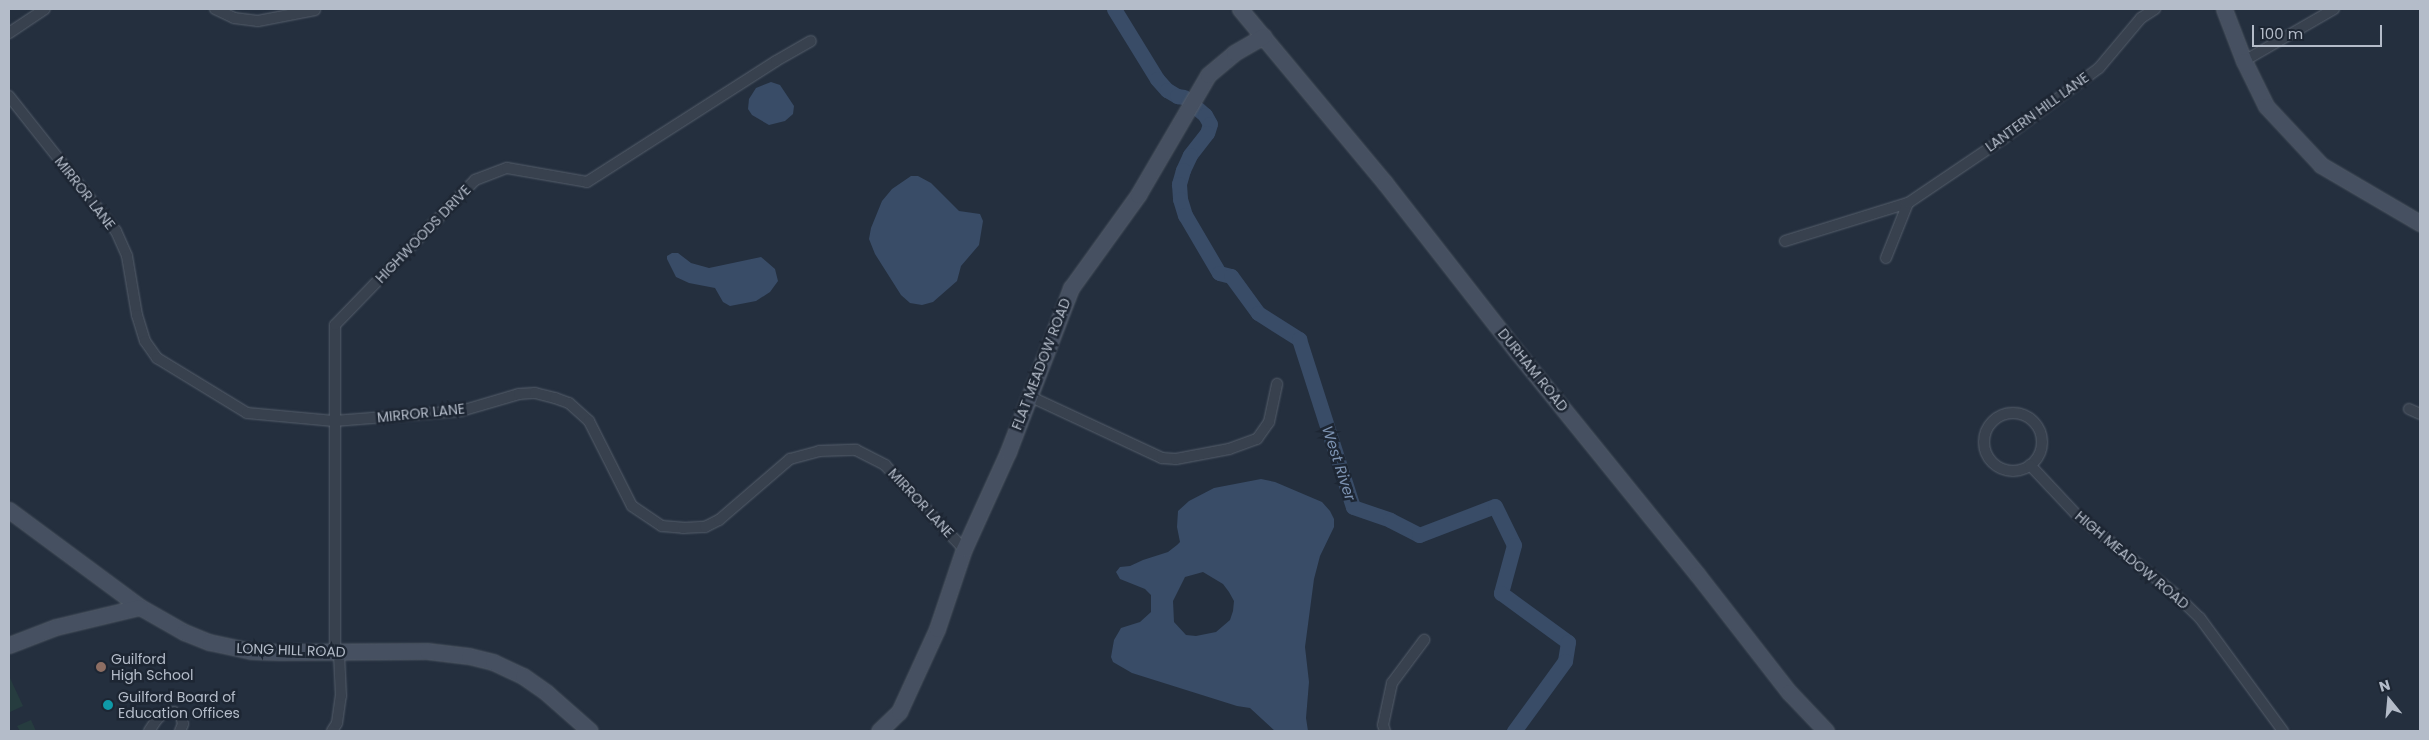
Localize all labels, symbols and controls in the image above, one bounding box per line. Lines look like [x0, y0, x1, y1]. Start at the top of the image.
scale bar [2254, 15, 2384, 47]
text: 100 m [2260, 23, 2303, 44]
street label: LANTERN HILL LANE [1982, 69, 2092, 155]
street label: MIRROR LANE [51, 153, 119, 233]
street label: HIGHWOODS DRIVE [372, 182, 474, 286]
street label: FLAT MEADOW ROAD [1008, 296, 1074, 432]
street label: DURHAM ROAD [1494, 325, 1572, 415]
street label: MIRROR LANE [376, 400, 466, 426]
water label: West River [1318, 423, 1360, 503]
street label: MIRROR LANE [885, 465, 957, 541]
street label: HIGH MEADOW ROAD [2072, 508, 2192, 612]
street label: LONG HILL ROAD [236, 640, 346, 660]
place label: Guilford High School [111, 651, 193, 684]
marker: Guilford High School [95, 661, 107, 673]
north arrow [2364, 675, 2414, 725]
text: N [2377, 675, 2393, 697]
place label: Guilford Board of Education Offices [118, 689, 240, 722]
marker: Guilford Board of Education Offices [102, 699, 114, 711]

